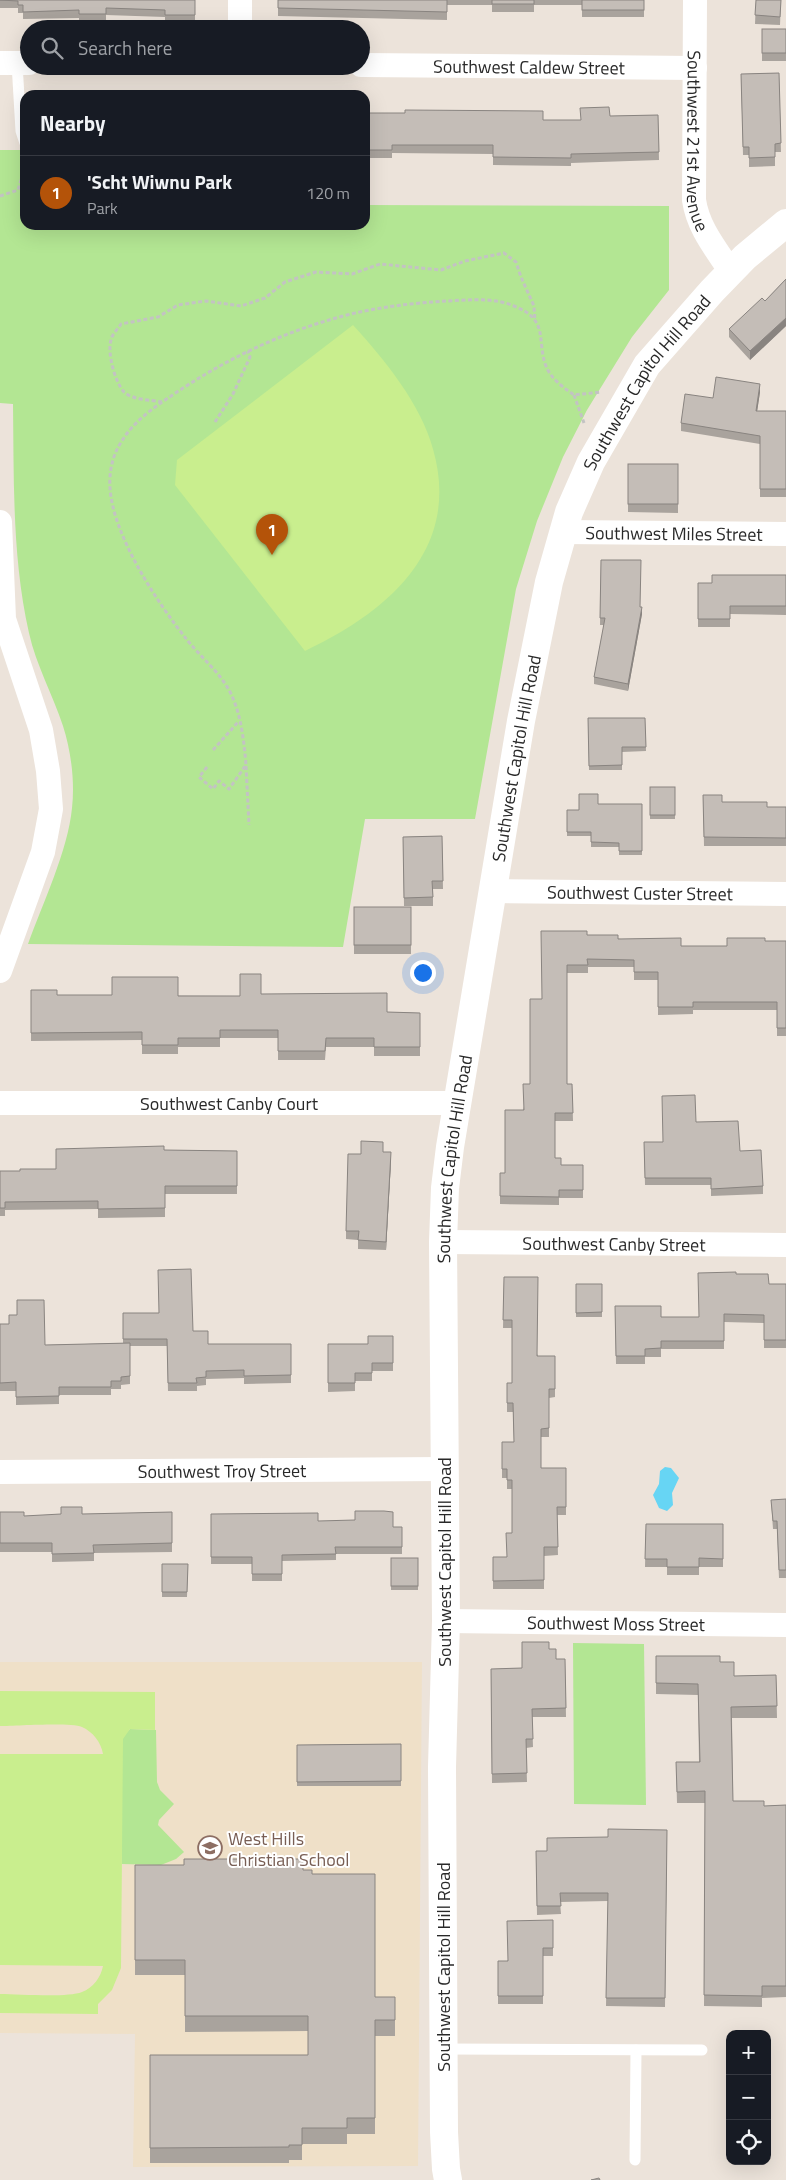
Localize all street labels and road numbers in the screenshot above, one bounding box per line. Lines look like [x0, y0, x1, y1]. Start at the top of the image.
street label: Southwest 21st Avenue [680, 50, 716, 236]
street label: Southwest Caldew Street [433, 52, 626, 81]
street label: Southwest Capitol Hill Road [576, 288, 717, 474]
street label: Southwest Miles Street [585, 519, 763, 547]
street label: Southwest Capitol Hill Road [484, 652, 548, 864]
street label: Southwest Custer Street [547, 878, 734, 907]
street label: Southwest Capitol Hill Road [429, 1053, 479, 1263]
street label: Southwest Canby Court [140, 1090, 319, 1117]
street label: Southwest Canby Street [522, 1229, 706, 1258]
street label: Southwest Troy Street [138, 1456, 307, 1485]
street label: Southwest Capitol Hill Road [431, 1457, 458, 1667]
street label: Southwest Moss Street [527, 1608, 706, 1638]
street label: Southwest Capitol Hill Road [430, 1862, 457, 2072]

